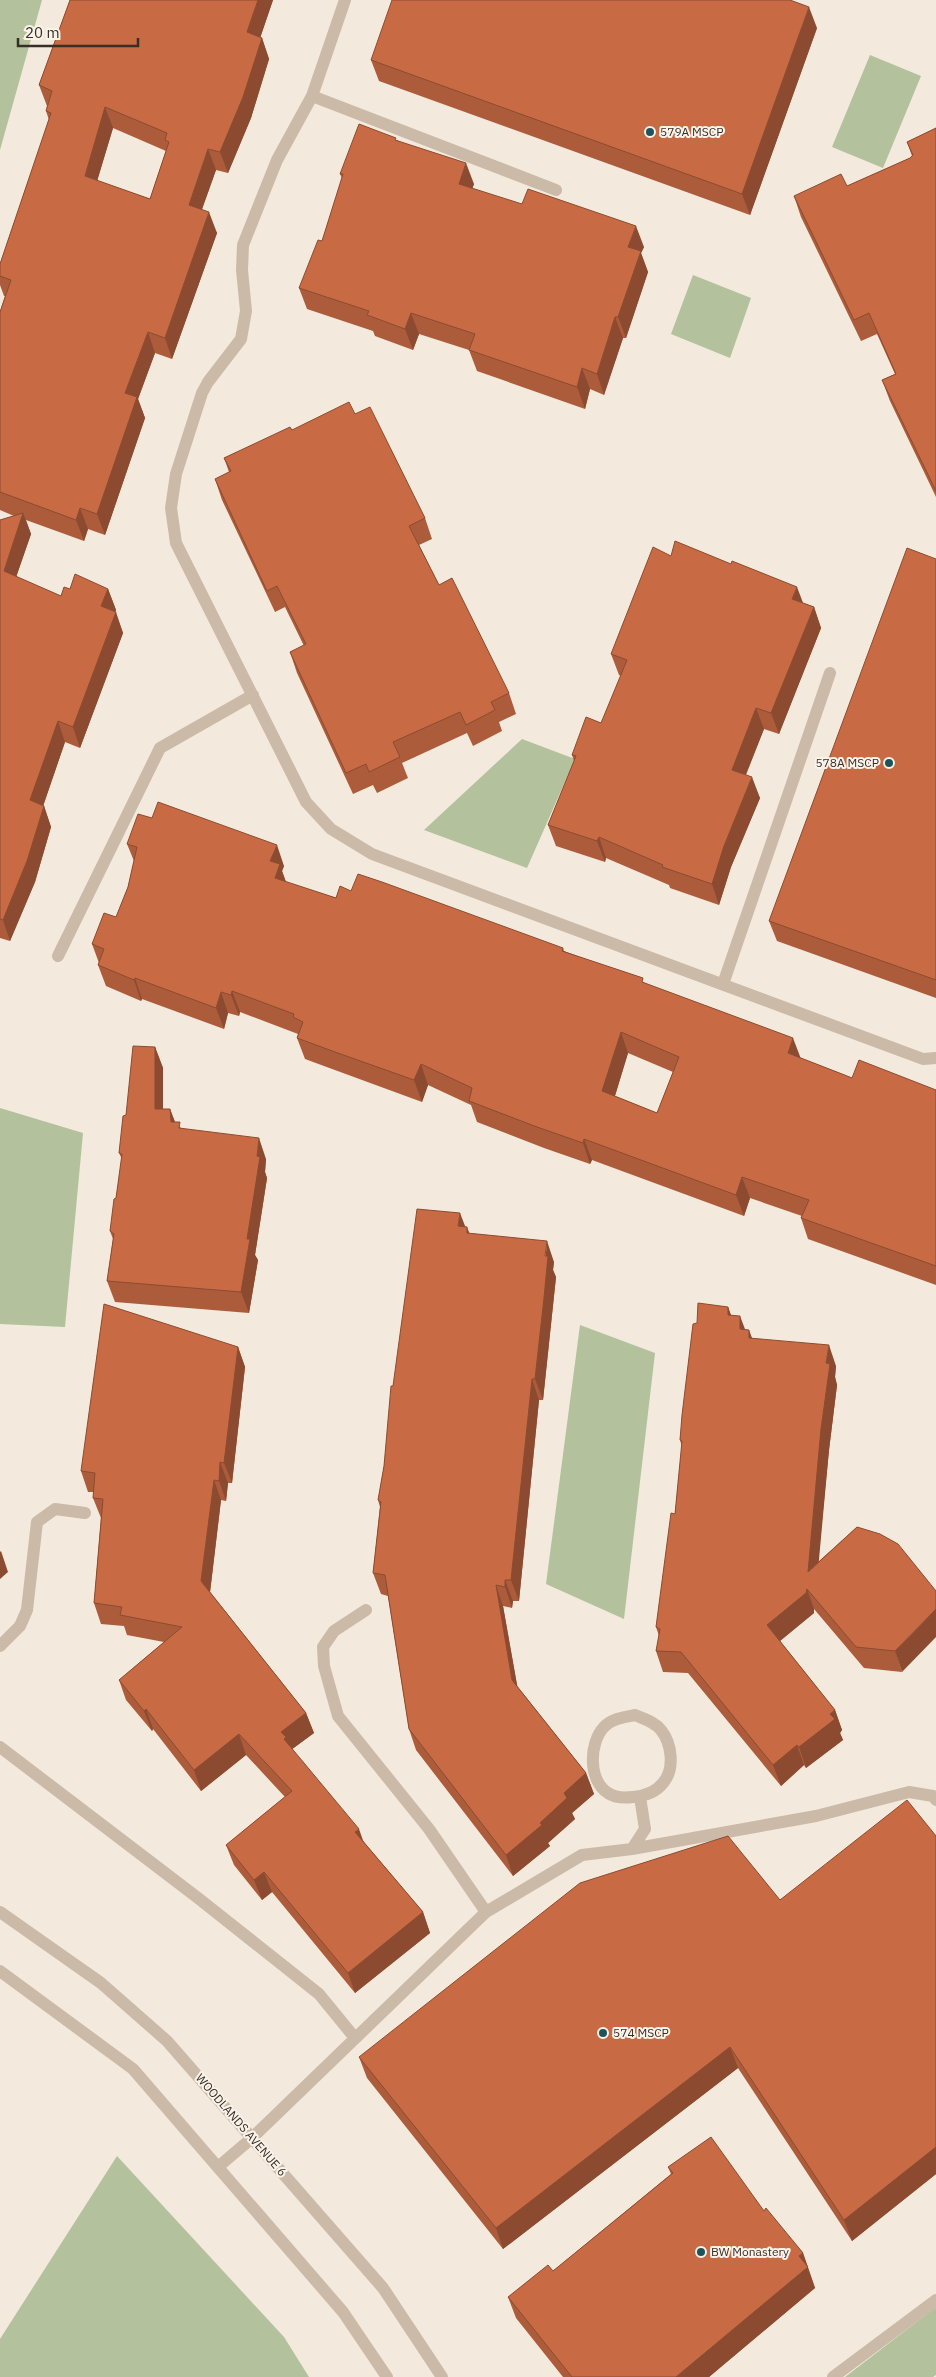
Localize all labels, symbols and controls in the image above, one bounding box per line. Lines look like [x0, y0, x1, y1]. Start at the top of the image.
scale bar [18, 15, 138, 47]
text: 20 m [25, 23, 60, 42]
place label: 579A MSCP [660, 124, 724, 139]
marker: 579A MSCP [644, 126, 656, 138]
place label: 578A MSCP [815, 755, 879, 770]
marker: 578A MSCP [883, 757, 895, 769]
place label: 574 MSCP [613, 2025, 669, 2040]
marker: 574 MSCP [597, 2027, 609, 2039]
street label: WOODLANDS AVENUE 6 [193, 2070, 290, 2179]
place label: BW Monastery [711, 2244, 789, 2259]
marker: BW Monastery [695, 2246, 707, 2258]

